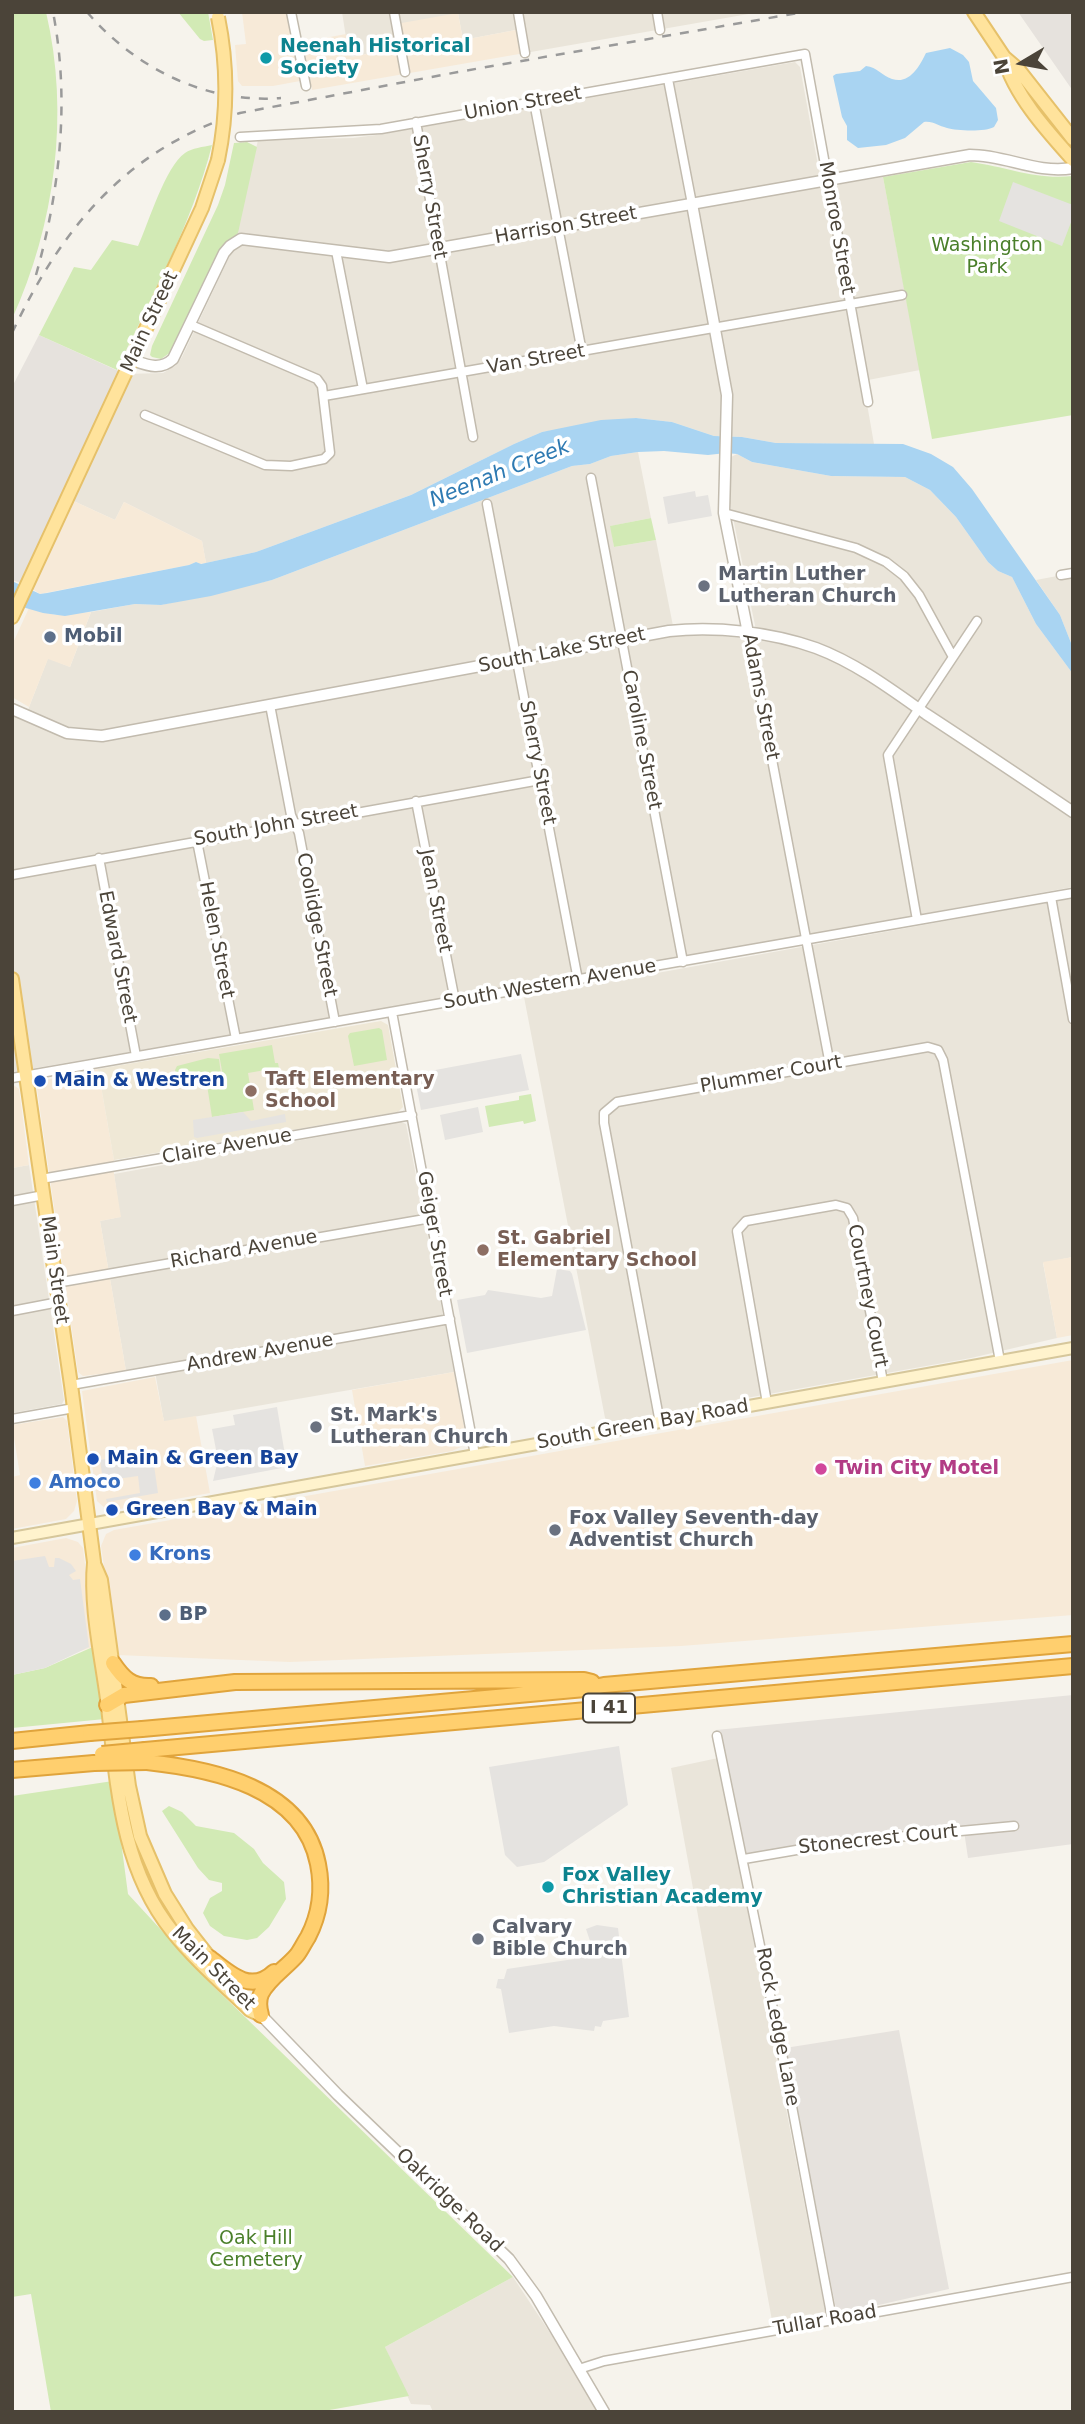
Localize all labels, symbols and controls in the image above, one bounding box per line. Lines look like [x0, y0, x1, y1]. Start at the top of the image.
north arrow [987, 28, 1057, 98]
place label: Neenah Historical Society [280, 36, 471, 80]
marker: Neenah Historical Society [258, 50, 274, 66]
text: N [989, 57, 1014, 76]
street label: Union Street [463, 82, 583, 126]
street label: Sherry Street [407, 133, 451, 261]
street label: Monroe Street [813, 160, 859, 296]
street label: Harrison Street [493, 202, 639, 250]
park label: Washington Park [931, 235, 1043, 279]
street label: Main Street [117, 268, 183, 376]
street label: Van Street [485, 340, 587, 380]
water label: Neenah Creek [426, 434, 574, 514]
place label: Martin Luther Lutheran Church [718, 564, 897, 608]
marker: Martin Luther Lutheran Church [696, 578, 712, 594]
street label: South Lake Street [477, 624, 647, 678]
place label: Mobil [64, 626, 123, 648]
marker: Mobil [42, 629, 58, 645]
street label: Adams Street [737, 632, 783, 762]
street label: Caroline Street [616, 668, 666, 812]
street label: Sherry Street [514, 699, 560, 827]
street label: South John Street [192, 800, 360, 852]
street label: Jean Street [414, 847, 456, 955]
street label: Coolidge Street [291, 851, 341, 999]
street label: Helen Street [193, 880, 239, 1000]
street label: Edward Street [93, 889, 141, 1025]
street label: South Western Avenue [442, 955, 658, 1015]
street label: Plummer Court [698, 1051, 844, 1099]
place label: Taft Elementary School [265, 1069, 435, 1113]
place label: Main & Westren [54, 1070, 225, 1092]
marker: Main & Westren [32, 1073, 48, 1089]
marker: Taft Elementary School [243, 1083, 259, 1099]
street label: Claire Avenue [160, 1124, 294, 1170]
street label: Geiger Street [412, 1169, 456, 1299]
street label: Main Street [35, 1214, 73, 1326]
street label: Courtney Court [842, 1222, 892, 1370]
street label: Richard Avenue [169, 1226, 319, 1274]
place label: St. Gabriel Elementary School [497, 1228, 697, 1272]
marker: St. Gabriel Elementary School [475, 1242, 491, 1258]
street label: Andrew Avenue [185, 1329, 335, 1377]
street label: South Green Bay Road [535, 1395, 751, 1455]
place label: St. Mark's Lutheran Church [330, 1405, 509, 1449]
marker: St. Mark's Lutheran Church [308, 1419, 324, 1435]
place label: Main & Green Bay [107, 1448, 299, 1470]
marker: Main & Green Bay [85, 1451, 101, 1467]
place label: Twin City Motel [835, 1458, 999, 1480]
marker: Twin City Motel [813, 1461, 829, 1477]
place label: Amoco [49, 1472, 121, 1494]
marker: Amoco [27, 1475, 43, 1491]
place label: Green Bay & Main [126, 1499, 318, 1521]
marker: Green Bay & Main [104, 1502, 120, 1518]
place label: Fox Valley Seventh-day Adventist Church [569, 1508, 819, 1552]
marker: Fox Valley Seventh-day Adventist Church [547, 1522, 563, 1538]
place label: Krons [149, 1544, 211, 1566]
marker: Krons [127, 1547, 143, 1563]
place label: BP [179, 1604, 207, 1626]
marker: BP [157, 1607, 173, 1623]
road number: I 41 [583, 1694, 635, 1722]
street label: Stonecrest Court [797, 1820, 959, 1860]
place label: Fox Valley Christian Academy [562, 1865, 763, 1909]
marker: Fox Valley Christian Academy [540, 1879, 556, 1895]
place label: Calvary Bible Church [492, 1917, 628, 1961]
street label: Main Street [166, 1922, 260, 2016]
marker: Calvary Bible Church [470, 1931, 486, 1947]
street label: Rock Ledge Lane [750, 1946, 804, 2108]
street label: Oakridge Road [391, 2144, 507, 2258]
park label: Oak Hill Cemetery [209, 2228, 303, 2272]
street label: Tullar Road [772, 2301, 878, 2341]

